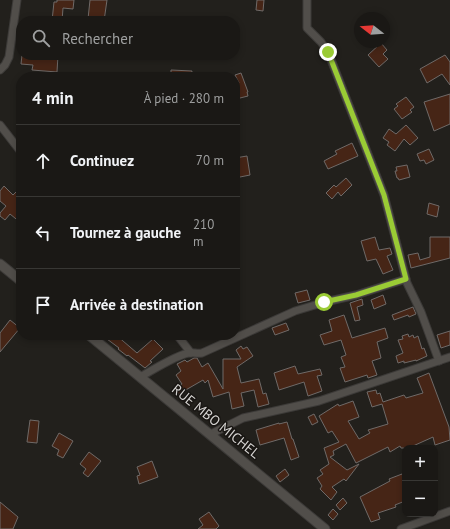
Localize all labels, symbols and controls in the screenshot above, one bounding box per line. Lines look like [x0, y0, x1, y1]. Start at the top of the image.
north arrow [354, 12, 390, 48]
search box [16, 16, 240, 60]
icon: search [30, 27, 52, 49]
text: Rechercher [62, 29, 133, 48]
route end [319, 43, 337, 61]
text: 4 min [32, 87, 73, 109]
text: À pied · 280 m [144, 90, 224, 107]
icon: ahead [32, 150, 54, 172]
text: Continuez [70, 151, 134, 170]
text: 70 m [196, 152, 224, 169]
text: 210 m [193, 216, 214, 250]
icon: left [32, 222, 54, 244]
text: Tournez à gauche [70, 223, 181, 242]
route start [315, 293, 333, 311]
icon: arrive [32, 294, 54, 316]
text: Arrivée à destination [70, 295, 203, 314]
street label: RUE MBO MICHEL [168, 380, 264, 462]
map controls [402, 445, 438, 517]
button: + [402, 445, 438, 481]
button: − [402, 481, 438, 517]

